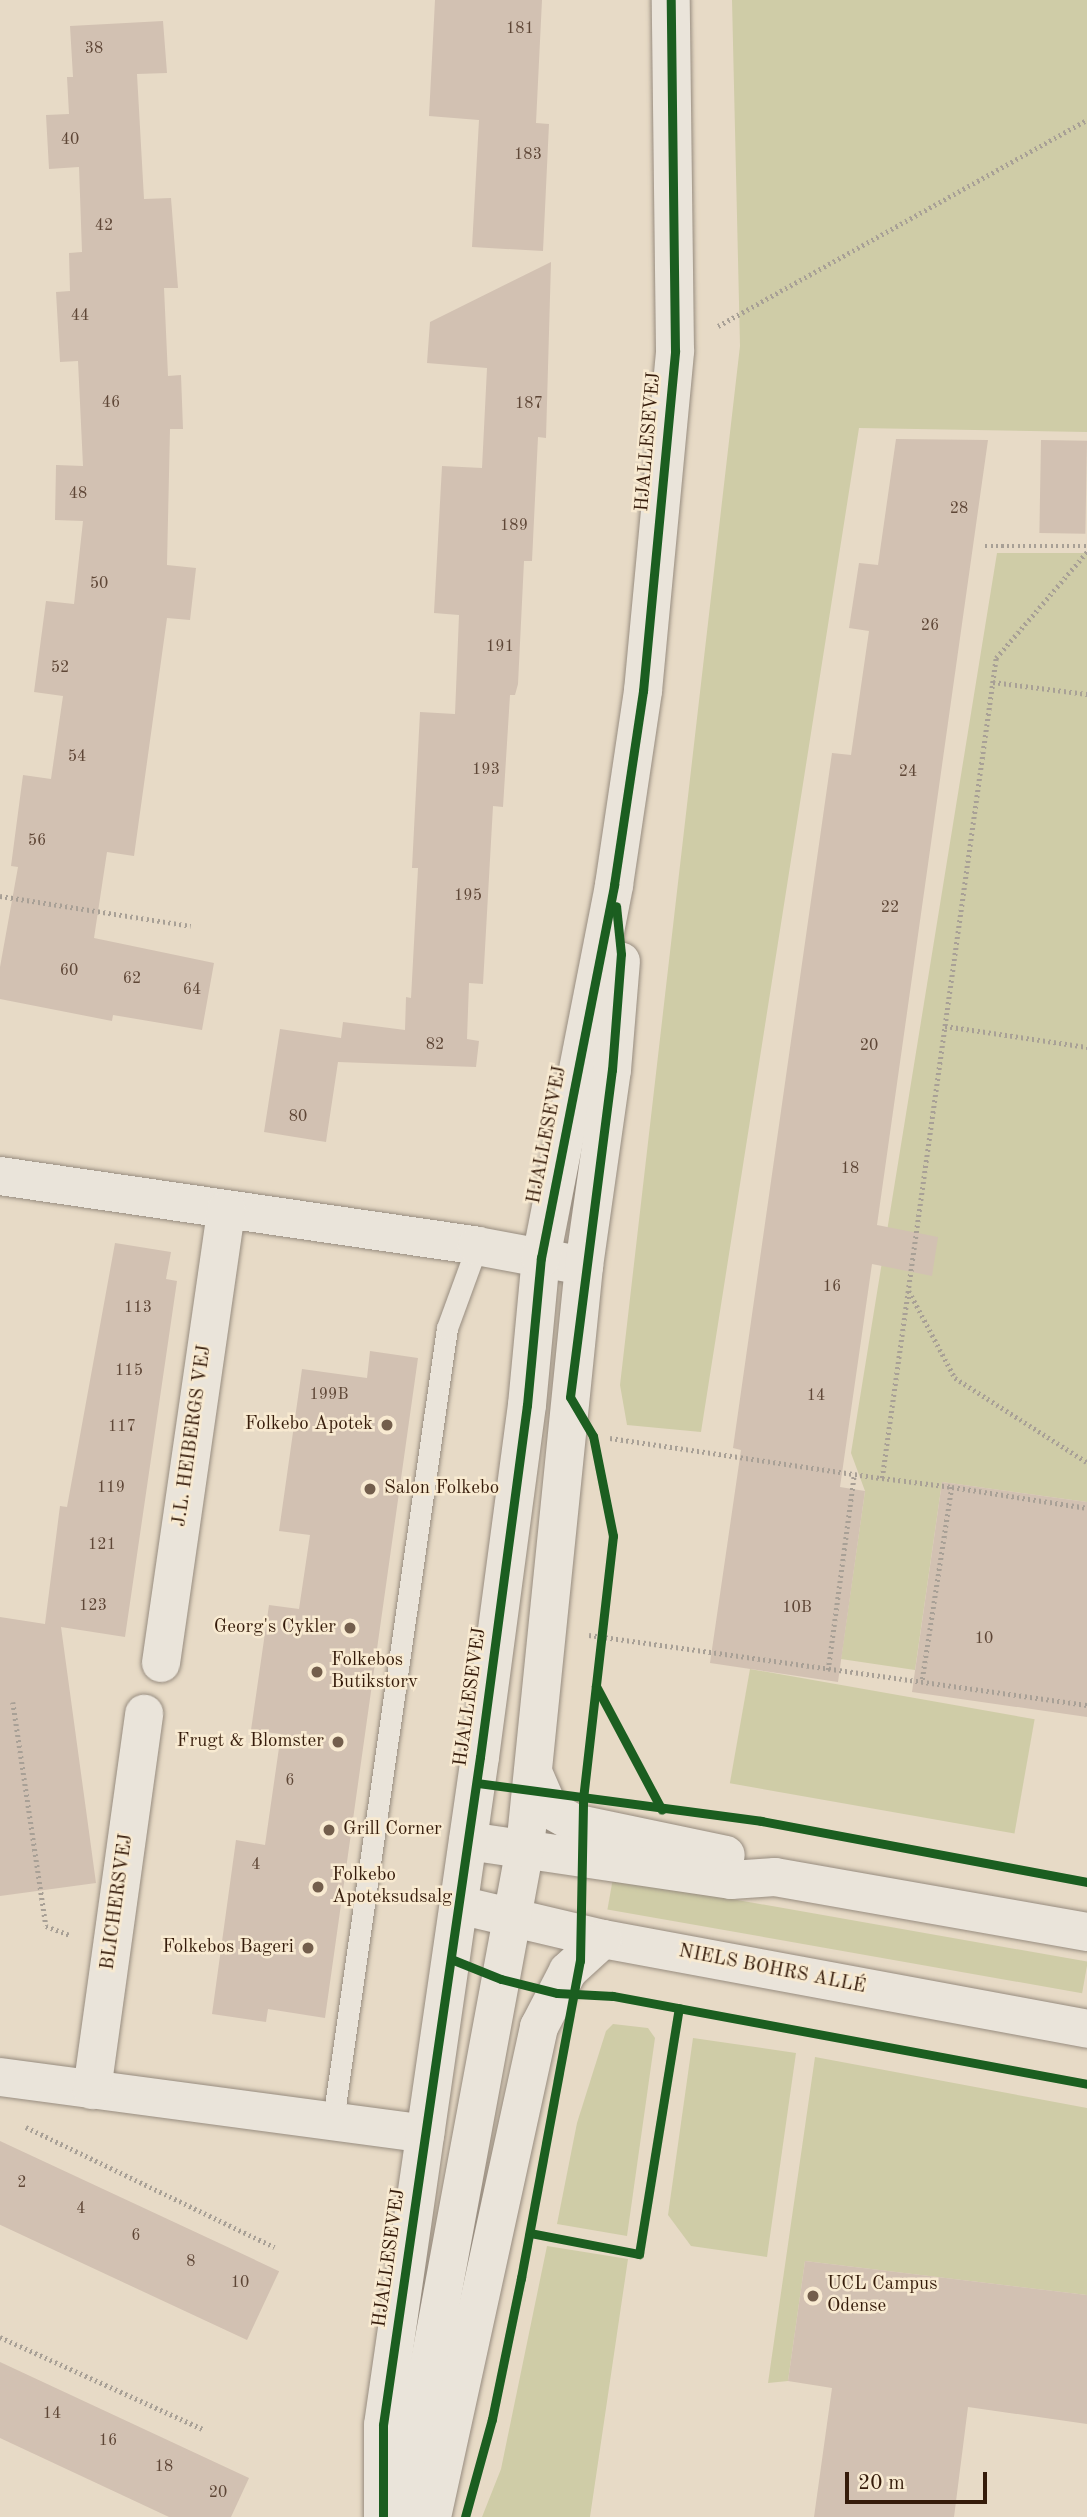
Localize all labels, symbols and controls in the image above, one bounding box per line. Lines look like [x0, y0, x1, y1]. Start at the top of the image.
house number: 181 [506, 19, 534, 39]
house number: 38 [85, 39, 103, 59]
house number: 40 [61, 130, 79, 150]
house number: 183 [514, 145, 542, 165]
house number: 42 [95, 216, 113, 236]
house number: 44 [71, 306, 89, 326]
street label: HJALLESEVEJ [632, 371, 666, 513]
house number: 46 [102, 393, 120, 413]
house number: 187 [515, 394, 543, 414]
house number: 48 [69, 484, 87, 504]
house number: 28 [950, 499, 968, 519]
house number: 189 [500, 516, 528, 536]
house number: 50 [90, 574, 108, 594]
house number: 26 [921, 616, 939, 636]
house number: 191 [486, 637, 514, 657]
house number: 52 [51, 658, 69, 678]
house number: 54 [68, 747, 86, 767]
house number: 193 [472, 760, 500, 780]
house number: 24 [899, 762, 917, 782]
house number: 56 [28, 831, 46, 851]
house number: 195 [454, 886, 482, 906]
house number: 22 [881, 898, 899, 918]
house number: 60 [60, 961, 78, 981]
house number: 62 [123, 969, 141, 989]
house number: 64 [183, 980, 201, 1000]
house number: 82 [426, 1035, 444, 1055]
house number: 20 [860, 1036, 878, 1056]
street label: HJALLESEVEJ [523, 1064, 573, 1206]
house number: 80 [289, 1107, 307, 1127]
house number: 18 [841, 1159, 859, 1179]
house number: 16 [823, 1277, 841, 1297]
house number: 113 [124, 1298, 152, 1318]
street label: J.L. HEIBERGS VEJ [169, 1344, 217, 1528]
house number: 115 [115, 1361, 143, 1381]
house number: 199B [310, 1385, 348, 1405]
house number: 14 [807, 1386, 825, 1406]
place label: Folkebo Apotek [245, 1414, 373, 1436]
house number: 117 [108, 1417, 136, 1437]
marker: Folkebo Apotek [379, 1417, 395, 1433]
house number: 119 [97, 1478, 125, 1498]
place label: Salon Folkebo [384, 1478, 499, 1500]
marker: Salon Folkebo [362, 1481, 378, 1497]
house number: 121 [88, 1535, 116, 1555]
house number: 123 [79, 1596, 107, 1616]
house number: 10B [782, 1598, 812, 1618]
place label: Georg's Cykler [214, 1617, 336, 1639]
marker: Georg's Cykler [342, 1620, 358, 1636]
street label: HJALLESEVEJ [450, 1626, 492, 1768]
house number: 10 [975, 1629, 993, 1649]
place label: Folkebos Butikstorv [331, 1650, 418, 1694]
marker: Folkebos Butikstorv [309, 1664, 325, 1680]
place label: Frugt & Blomster [177, 1731, 324, 1753]
marker: Frugt & Blomster [330, 1734, 346, 1750]
house number: 6 [285, 1771, 295, 1791]
place label: Grill Corner [343, 1819, 442, 1841]
marker: Grill Corner [321, 1822, 337, 1838]
street label: BLICHERSVEJ [97, 1832, 139, 1972]
house number: 4 [251, 1855, 261, 1875]
place label: Folkebo Apoteksudsalg [332, 1865, 452, 1909]
marker: Folkebo Apoteksudsalg [310, 1879, 326, 1895]
place label: Folkebos Bageri [162, 1937, 294, 1959]
marker: Folkebos Bageri [300, 1940, 316, 1956]
street label: NIELS BOHRS ALLÉ [676, 1941, 868, 1999]
house number: 2 [17, 2173, 27, 2193]
street label: HJALLESEVEJ [369, 2187, 411, 2329]
house number: 4 [76, 2199, 86, 2219]
house number: 6 [131, 2226, 141, 2246]
house number: 8 [186, 2252, 196, 2272]
house number: 10 [231, 2273, 249, 2293]
place label: UCL Campus Odense [827, 2274, 938, 2318]
marker: UCL Campus Odense [805, 2288, 821, 2304]
house number: 14 [43, 2404, 61, 2424]
house number: 16 [99, 2431, 117, 2451]
house number: 18 [155, 2457, 173, 2477]
scale bar [849, 2458, 991, 2502]
text: 20 m [858, 2473, 905, 2494]
house number: 20 [209, 2483, 227, 2503]

